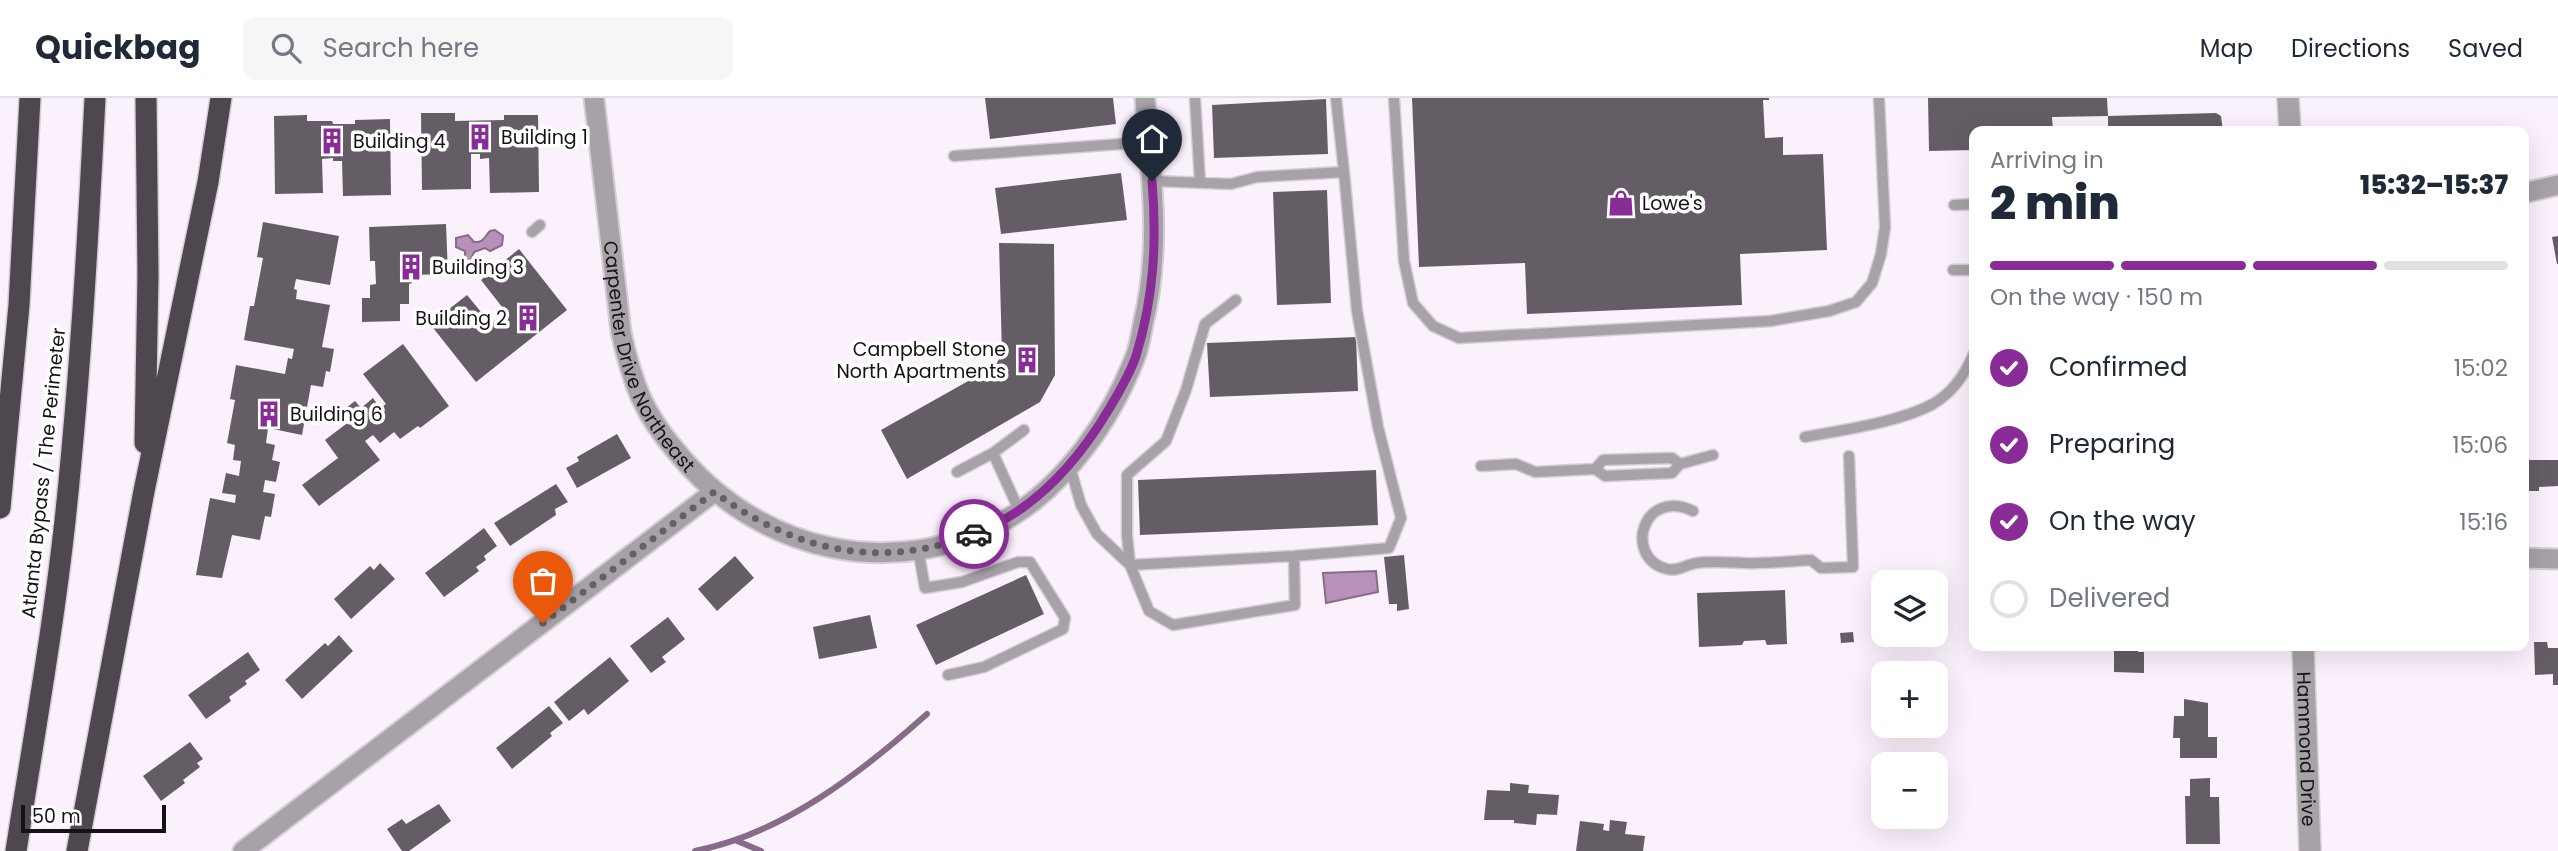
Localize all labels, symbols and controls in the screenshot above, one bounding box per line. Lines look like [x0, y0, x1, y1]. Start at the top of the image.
search box [243, 17, 733, 80]
text: Quickbag [35, 24, 201, 71]
icon: search [267, 29, 305, 67]
text: Search here [323, 30, 479, 66]
text: Map [2200, 32, 2253, 65]
text: Directions [2291, 32, 2410, 65]
text: Saved [2448, 32, 2523, 65]
pin [1122, 109, 1182, 181]
icon: home [1133, 120, 1171, 158]
building icon: Building 1 [465, 122, 495, 152]
place label: Building 1 [501, 124, 588, 151]
building icon: Building 4 [317, 126, 347, 156]
place label: Building 4 [353, 128, 446, 155]
text: Arriving in [1990, 144, 2104, 176]
text: 15:32–15:37 [2360, 167, 2508, 203]
text: 2 min [1990, 171, 2120, 235]
shop icon: Lowe's [1606, 188, 1636, 218]
place label: Lowe's [1642, 190, 1703, 217]
street label: Carpenter Drive Northeast [597, 239, 701, 479]
building icon: Building 3 [396, 252, 426, 282]
place label: Building 3 [432, 254, 524, 281]
text: On the way · 150 m [1990, 281, 2203, 313]
building icon: Building 2 [513, 303, 543, 333]
place label: Building 2 [415, 305, 507, 332]
street label: Atlanta Bypass / The Perimeter [15, 326, 72, 620]
place label: Campbell Stone North Apartments [836, 336, 1006, 385]
building icon: Campbell Stone North Apartments [1012, 345, 1042, 375]
icon: check [1990, 349, 2028, 387]
text: Confirmed [2049, 349, 2187, 385]
text: 15:02 [2454, 352, 2508, 384]
building icon: Building 6 [254, 399, 284, 429]
place label: Building 6 [290, 401, 383, 428]
icon: check [1990, 426, 2028, 464]
text: Preparing [2049, 426, 2175, 462]
text: 15:06 [2452, 429, 2508, 461]
courier [939, 499, 1009, 569]
icon: check [1990, 503, 2028, 541]
text: On the way [2049, 503, 2196, 539]
text: 15:16 [2459, 506, 2508, 538]
icon: car [955, 515, 993, 553]
pin [513, 551, 573, 623]
icon: bag [524, 562, 562, 600]
map controls [1871, 570, 1948, 829]
button: layers [1871, 570, 1948, 647]
text: Delivered [2049, 580, 2170, 616]
button: + [1871, 661, 1948, 738]
street label: Hammond Drive [2290, 671, 2322, 827]
button: − [1871, 752, 1948, 829]
scale bar [21, 802, 166, 834]
text: 50 m [32, 803, 81, 830]

